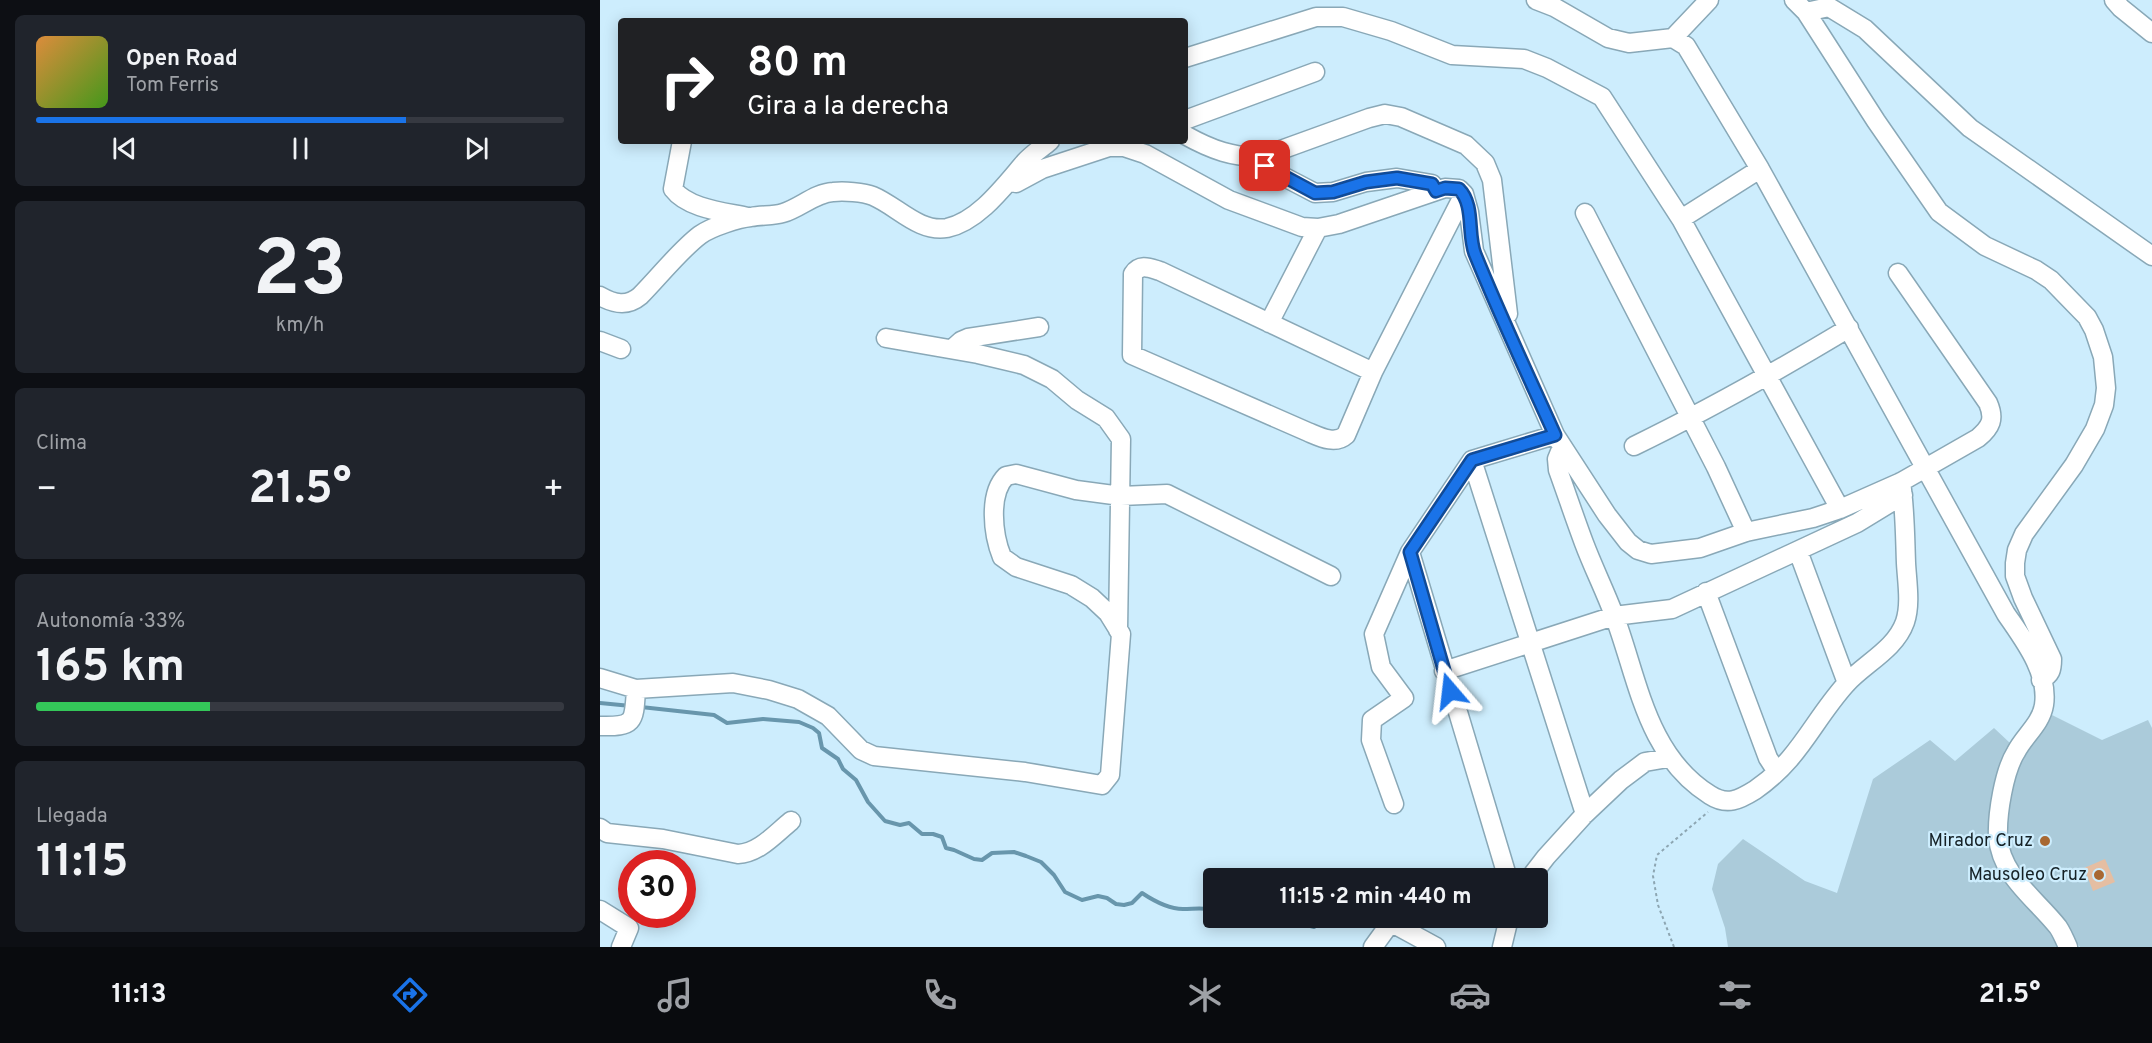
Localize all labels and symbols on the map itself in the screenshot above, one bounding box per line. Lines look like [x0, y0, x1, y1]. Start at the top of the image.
pin [1239, 140, 1290, 191]
position arrow [1418, 659, 1482, 723]
place label: Mirador Cruz [1929, 830, 2033, 853]
marker: Mirador Cruz [2038, 834, 2052, 848]
speed limit sign: 30 [618, 850, 696, 928]
place label: Mausoleo Cruz [1968, 864, 2087, 887]
marker: Mausoleo Cruz [2092, 868, 2106, 882]

